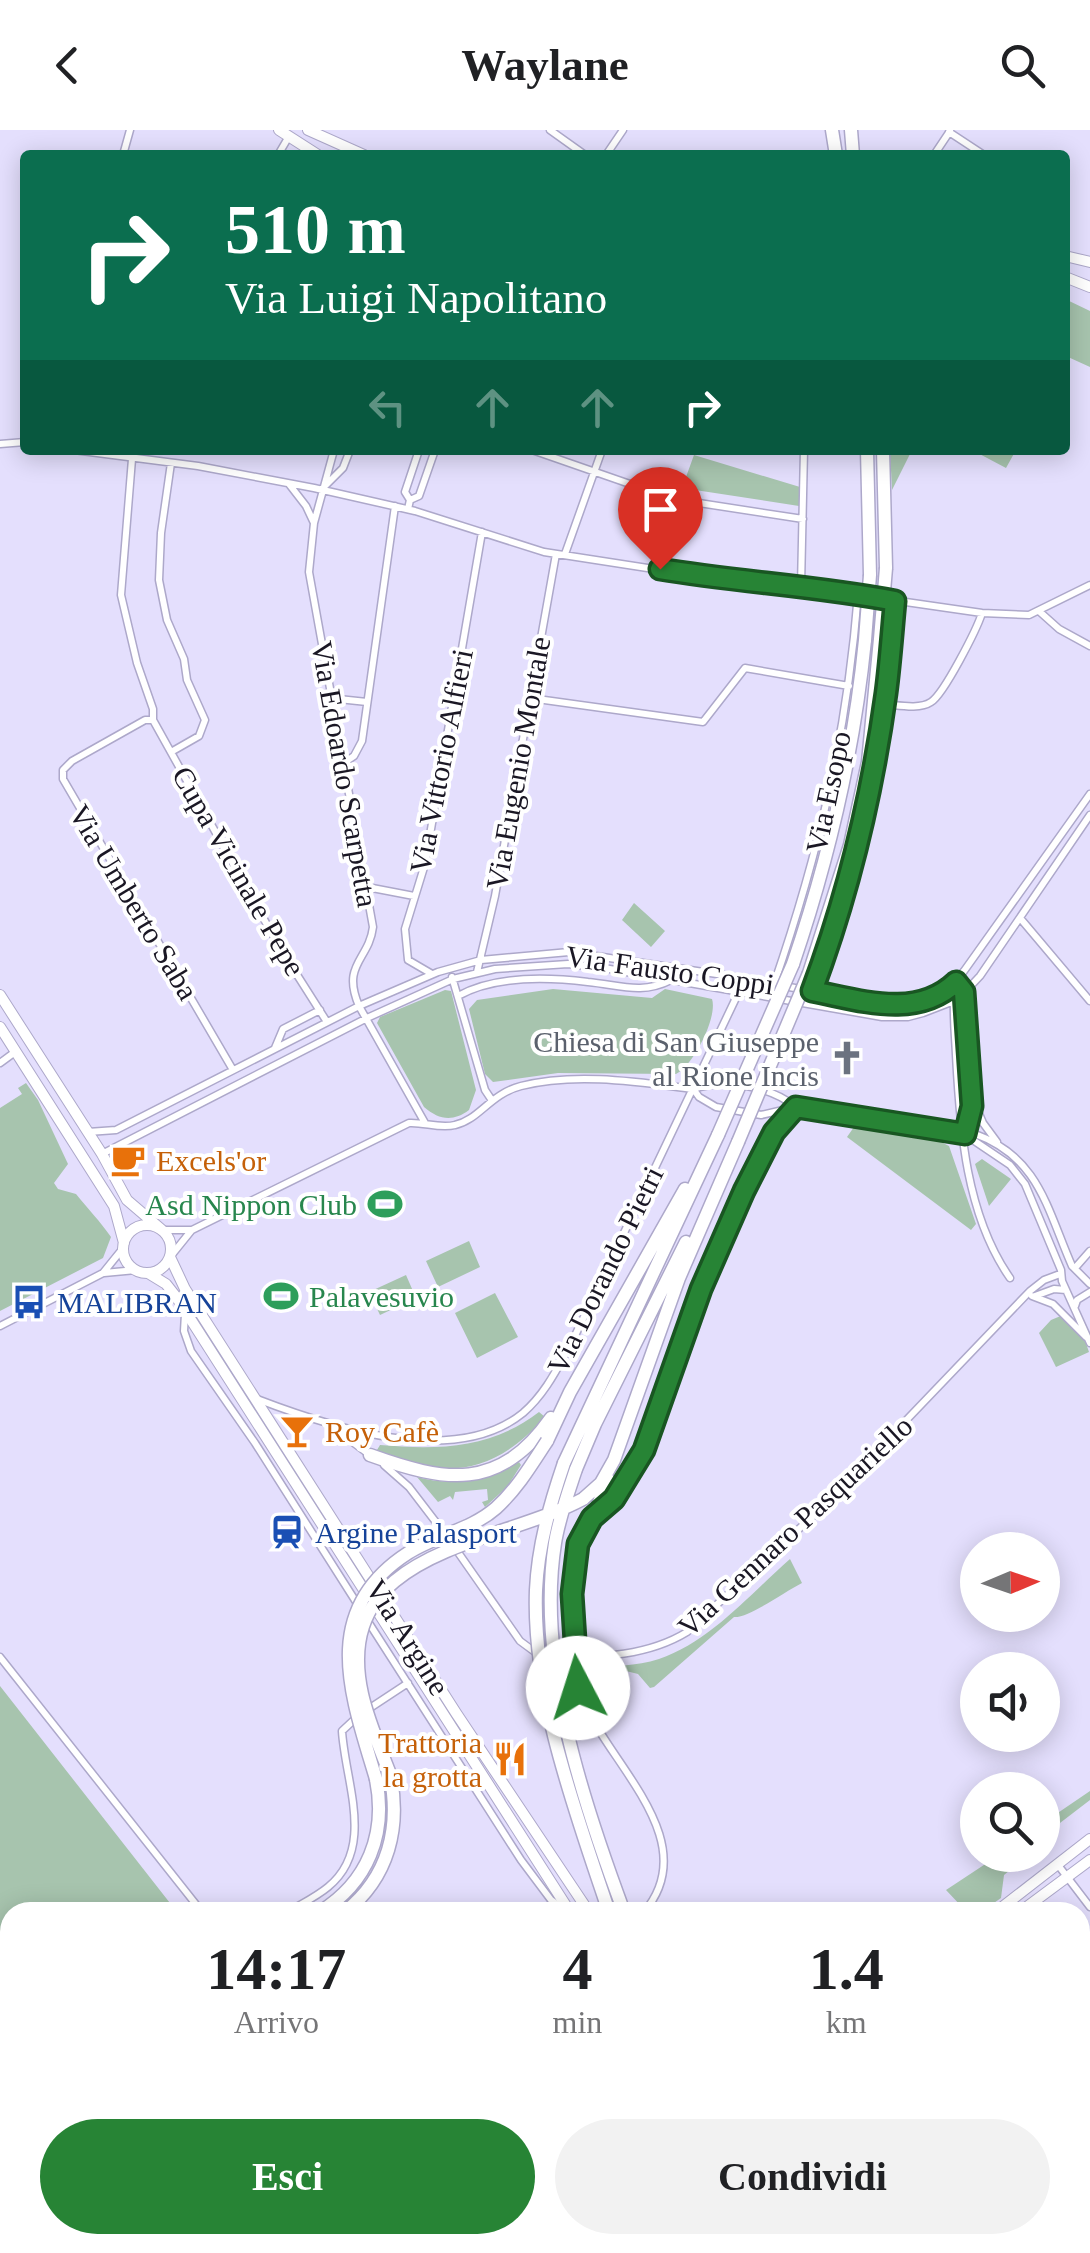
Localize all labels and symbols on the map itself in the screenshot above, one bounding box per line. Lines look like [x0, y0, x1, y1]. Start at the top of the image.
pin [618, 467, 703, 570]
street label: Via Eugenio Montale [479, 634, 557, 892]
street label: Via Edoardo Scarpetta [305, 638, 385, 910]
street label: Via Vittorio Alfieri [403, 646, 479, 876]
street label: Via Esopo [799, 728, 857, 856]
street label: Cupa Vicinale Pepe [166, 761, 312, 981]
street label: Via Umberto Saba [63, 799, 205, 1005]
street label: Via Fausto Coppi [564, 939, 776, 1001]
place label: Chiesa di San Giuseppe al Rione Incis [533, 1025, 819, 1092]
church icon: Chiesa di San Giuseppe al Rione Incis [828, 1039, 866, 1077]
cafe icon: Excels'or [109, 1141, 147, 1179]
place label: Excels'or [156, 1144, 266, 1177]
street label: Via Dorando Pietri [541, 1161, 669, 1379]
sports icon: Asd Nippon Club [366, 1185, 404, 1223]
place label: Asd Nippon Club [145, 1188, 357, 1221]
sports icon: Palavesuvio [262, 1277, 300, 1315]
place label: Palavesuvio [309, 1280, 454, 1313]
bus stop icon: MALIBRAN [10, 1283, 48, 1321]
place label: MALIBRAN [57, 1286, 217, 1319]
street label: Via Gennaro Pasquariello [671, 1409, 919, 1643]
bar icon: Roy Cafè [278, 1412, 316, 1450]
place label: Roy Cafè [325, 1415, 439, 1448]
station icon: Argine Palasport [268, 1513, 306, 1551]
place label: Argine Palasport [315, 1516, 518, 1549]
north arrow [960, 1532, 1060, 1632]
street label: Via Argine [360, 1573, 456, 1701]
position arrow [526, 1636, 630, 1740]
place label: Trattoria la grotta [378, 1726, 482, 1793]
restaurant icon: Trattoria la grotta [491, 1740, 529, 1778]

